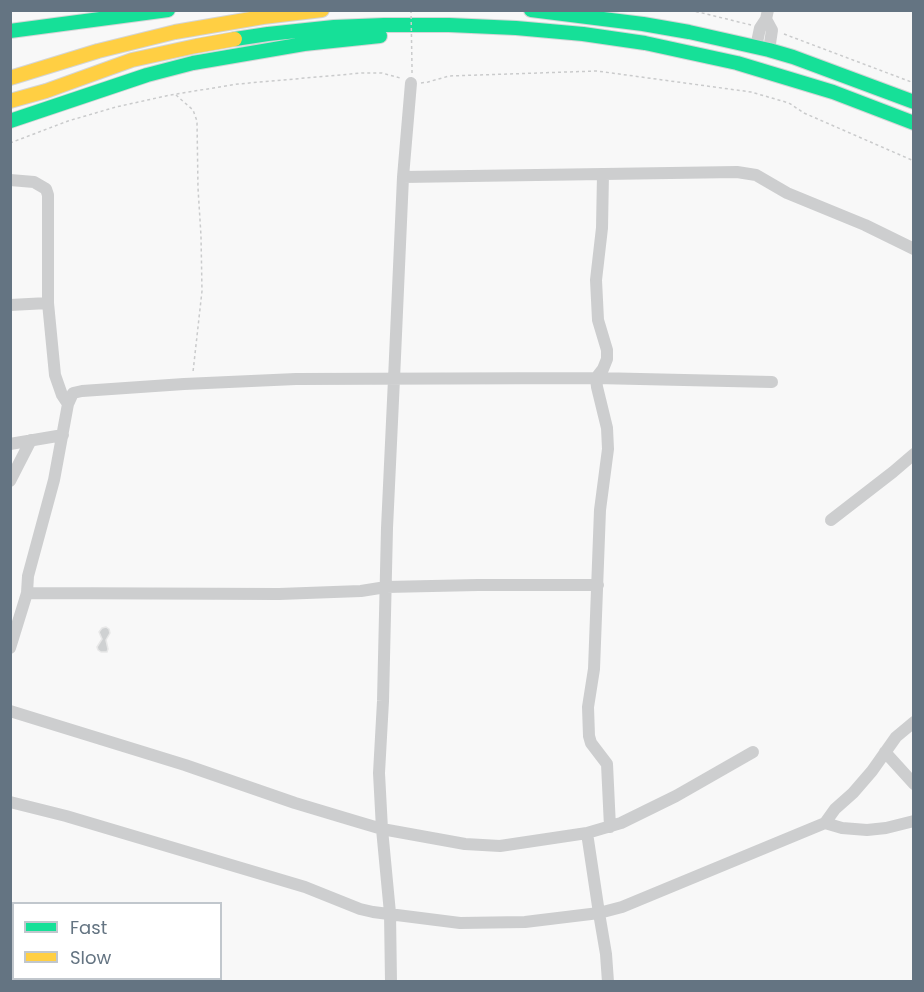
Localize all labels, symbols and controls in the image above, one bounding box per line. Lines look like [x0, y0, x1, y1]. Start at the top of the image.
legend [12, 902, 222, 980]
text: Fast [70, 915, 107, 940]
text: Slow [70, 945, 111, 970]

